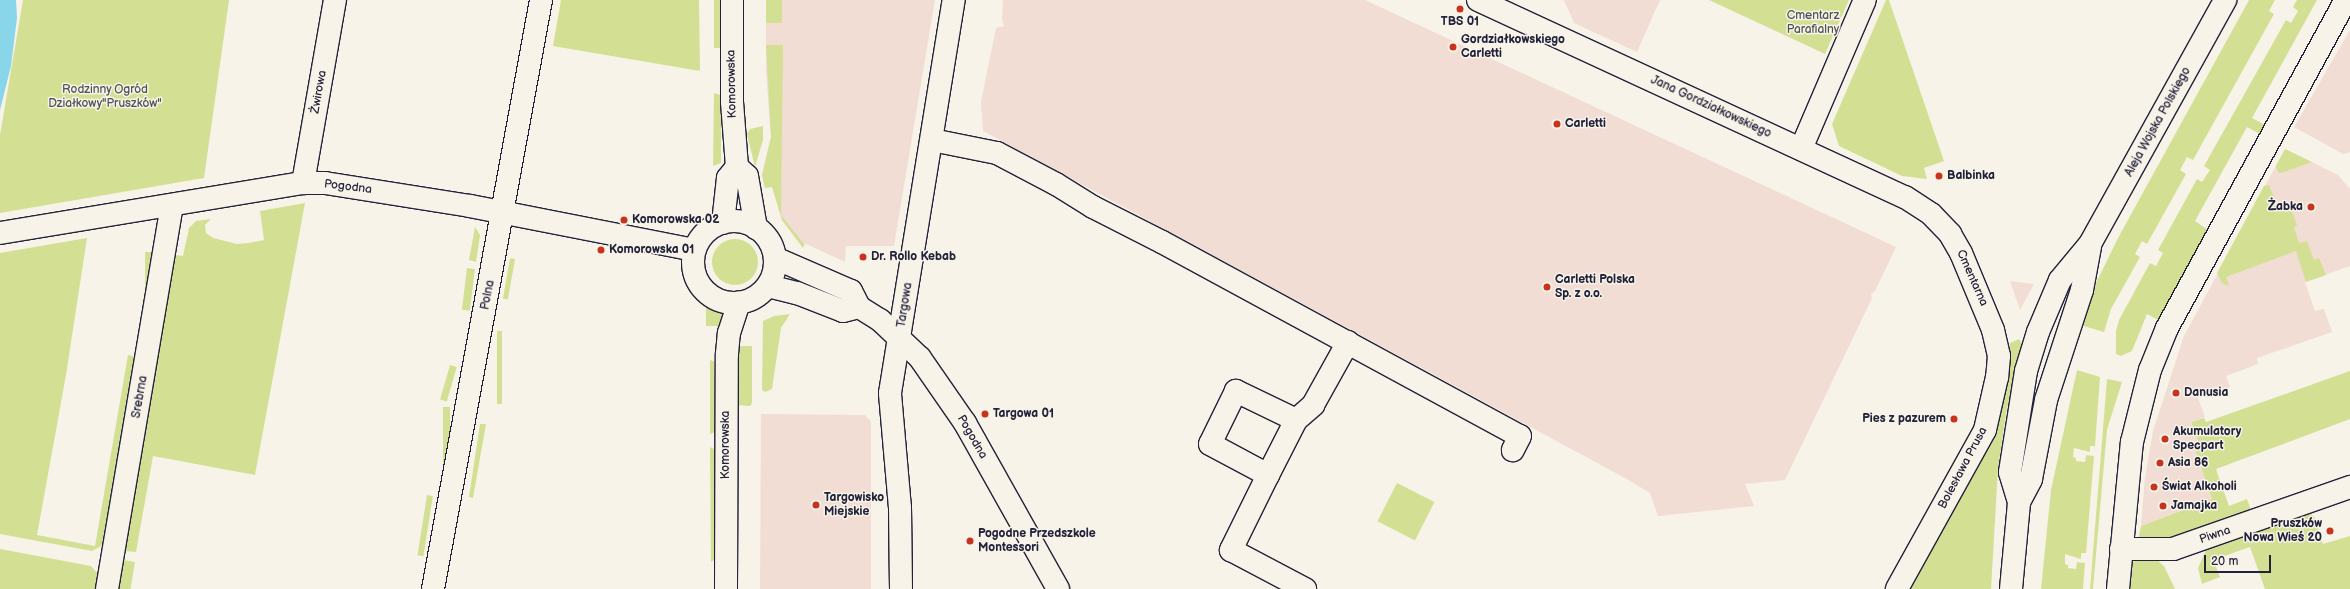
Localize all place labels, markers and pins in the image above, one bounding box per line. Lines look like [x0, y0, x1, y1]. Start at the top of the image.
marker: TBS 01 [1455, 4, 1465, 14]
place label: TBS 01 [1441, 15, 1479, 29]
place label: Gordziałkowskiego Carletti [1461, 33, 1565, 61]
marker: Gordziałkowskiego Carletti [1448, 42, 1458, 52]
place label: Carletti [1565, 117, 1606, 131]
marker: Carletti [1552, 119, 1562, 129]
place label: Balbinka [1947, 169, 1995, 183]
marker: Balbinka [1934, 171, 1944, 181]
place label: Żabka [2268, 200, 2303, 214]
marker: Żabka [2306, 202, 2316, 212]
place label: Komorowska 02 [632, 213, 720, 227]
marker: Komorowska 02 [619, 215, 629, 225]
place label: Komorowska 01 [609, 243, 694, 257]
marker: Komorowska 01 [596, 245, 606, 255]
place label: Dr. Rollo Kebab [871, 250, 956, 264]
marker: Dr. Rollo Kebab [858, 252, 868, 262]
place label: Carletti Polska Sp. z o.o. [1555, 273, 1635, 301]
marker: Carletti Polska Sp. z o.o. [1542, 282, 1552, 292]
place label: Danusia [2184, 386, 2228, 400]
marker: Danusia [2171, 388, 2181, 398]
place label: Targowa 01 [993, 407, 1054, 421]
marker: Targowa 01 [980, 409, 990, 419]
place label: Pies z pazurem [1862, 412, 1946, 426]
marker: Pies z pazurem [1949, 414, 1959, 424]
place label: Akumulatory Specpart [2173, 425, 2241, 453]
marker: Akumulatory Specpart [2160, 434, 2170, 444]
place label: Asia 86 [2168, 456, 2208, 470]
marker: Asia 86 [2155, 458, 2165, 468]
place label: Świat Alkoholi [2162, 480, 2237, 494]
marker: Świat Alkoholi [2149, 482, 2159, 492]
place label: Targowisko Miejskie [824, 491, 884, 519]
place label: Jamajka [2171, 499, 2217, 513]
marker: Targowisko Miejskie [811, 500, 821, 510]
marker: Jamajka [2158, 501, 2168, 511]
place label: Pruszków Nowa Wieś 20 [2244, 517, 2322, 545]
marker: Pruszków Nowa Wieś 20 [2325, 526, 2335, 536]
place label: Pogodne Przedszkole Montessori [978, 527, 1096, 555]
marker: Pogodne Przedszkole Montessori [965, 536, 975, 546]

